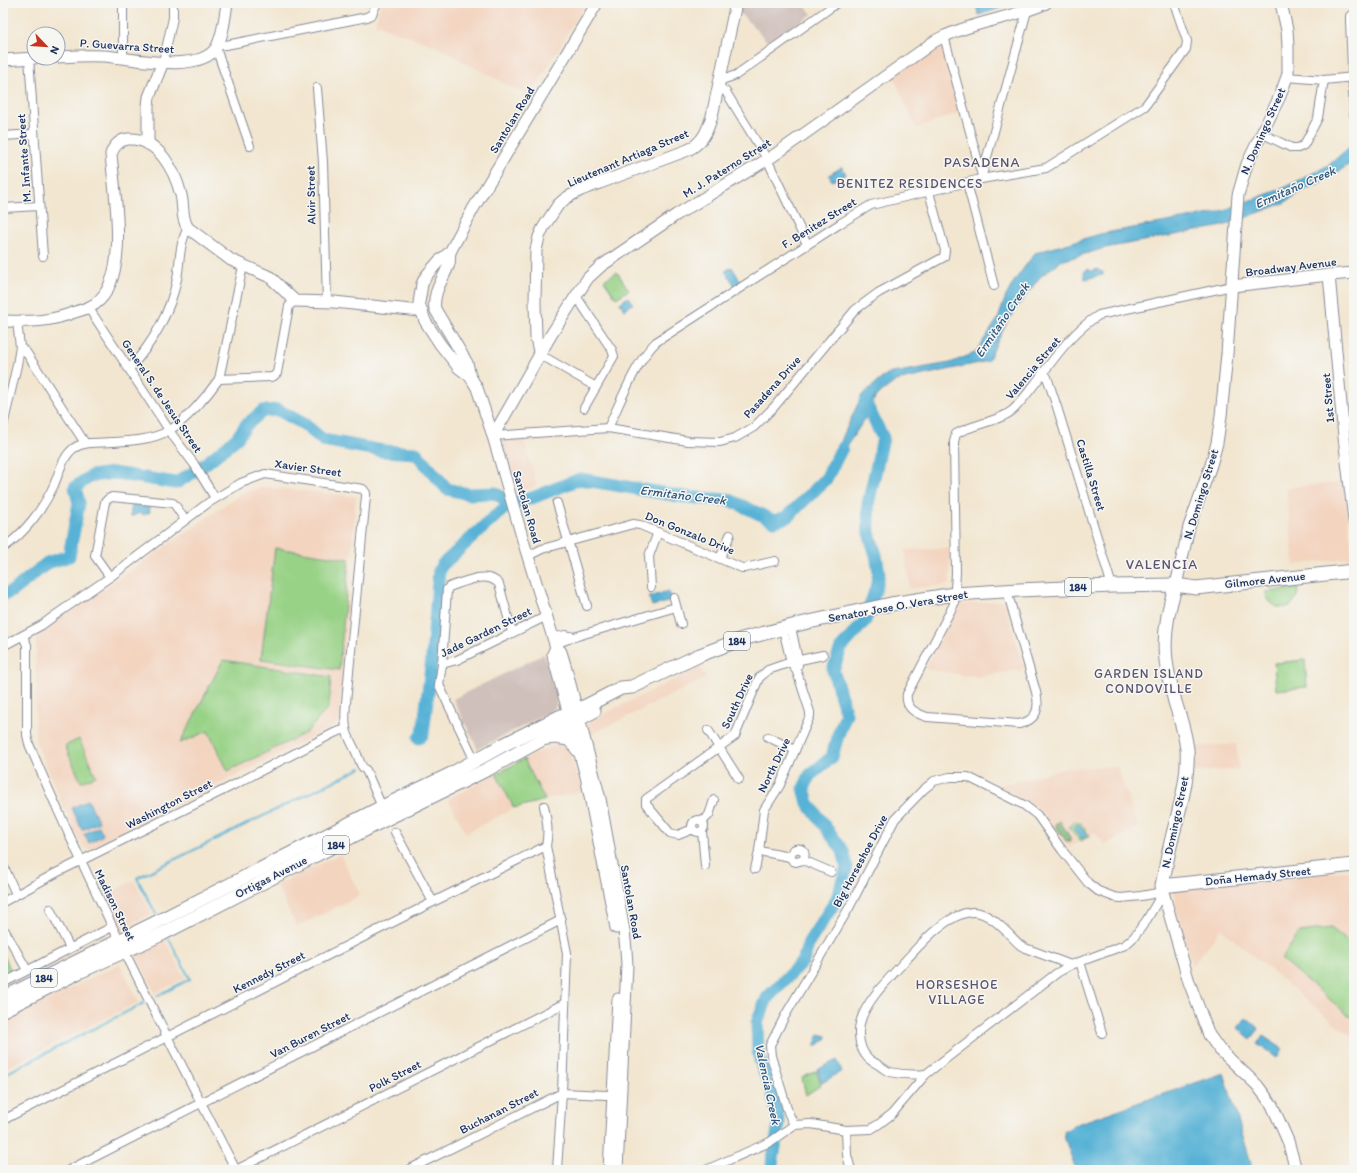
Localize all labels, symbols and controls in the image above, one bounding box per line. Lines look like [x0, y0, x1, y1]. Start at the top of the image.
north arrow [26, 26, 66, 66]
street label: P. Guevarra Street [79, 36, 175, 56]
text: N [47, 44, 62, 56]
street label: Santolan Road [487, 84, 538, 156]
street label: N. Domingo Street [1238, 85, 1289, 177]
street label: M. Infante Street [14, 113, 34, 203]
street label: Lieutenant Artiaga Street [565, 126, 691, 190]
street label: M. J. Paterno Street [680, 135, 774, 201]
district label: PASADENA [944, 154, 1020, 171]
water label: Ermitaño Creek [1252, 162, 1339, 211]
street label: Alvir Street [303, 165, 319, 225]
district label: BENITEZ RESIDENCES [837, 176, 983, 191]
street label: F. Benitez Street [779, 194, 859, 252]
street label: Broadway Avenue [1245, 254, 1338, 280]
water label: Ermitaño Creek [972, 279, 1033, 360]
street label: Valencia Street [1003, 333, 1064, 402]
street label: General S. de Jesus Street [119, 337, 205, 456]
street label: Pasadena Drive [740, 353, 804, 421]
street label: 1st Street [1319, 372, 1337, 424]
street label: Castilla Street [1073, 437, 1109, 513]
street label: N. Domingo Street [1181, 447, 1222, 541]
street label: Xavier Street [274, 456, 343, 480]
street label: Santolan Road [510, 469, 544, 546]
water label: Ermitaño Creek [639, 482, 728, 508]
street label: Don Gonzalo Drive [643, 509, 737, 557]
district label: VALENCIA [1126, 556, 1198, 573]
street label: Gilmore Avenue [1224, 569, 1306, 591]
road number: 184 [1065, 578, 1091, 596]
street label: Senator Jose O. Vera Street [827, 587, 969, 625]
street label: Jade Garden Street [438, 604, 534, 660]
road number: 184 [724, 632, 750, 650]
district label: GARDEN ISLAND CONDOVILLE [1094, 666, 1204, 696]
street label: South Drive [718, 671, 756, 731]
street label: North Drive [755, 735, 793, 795]
street label: N. Domingo Street [1158, 774, 1192, 869]
street label: Washington Street [123, 776, 215, 832]
street label: Big Horseshoe Drive [830, 812, 890, 910]
road number: 184 [323, 836, 349, 854]
street label: Ortigas Avenue [232, 853, 310, 901]
street label: Doña Hemady Street [1204, 863, 1312, 889]
street label: Santolan Road [618, 864, 645, 941]
street label: Madison Street [92, 867, 139, 944]
street label: Kennedy Street [231, 948, 308, 996]
road number: 184 [31, 969, 57, 987]
district label: HORSESHOE VILLAGE [916, 977, 998, 1007]
street label: Van Buren Street [268, 1009, 353, 1061]
water label: Valencia Creek [752, 1042, 784, 1127]
street label: Polk Street [367, 1057, 424, 1095]
street label: Buchanan Street [457, 1085, 541, 1137]

